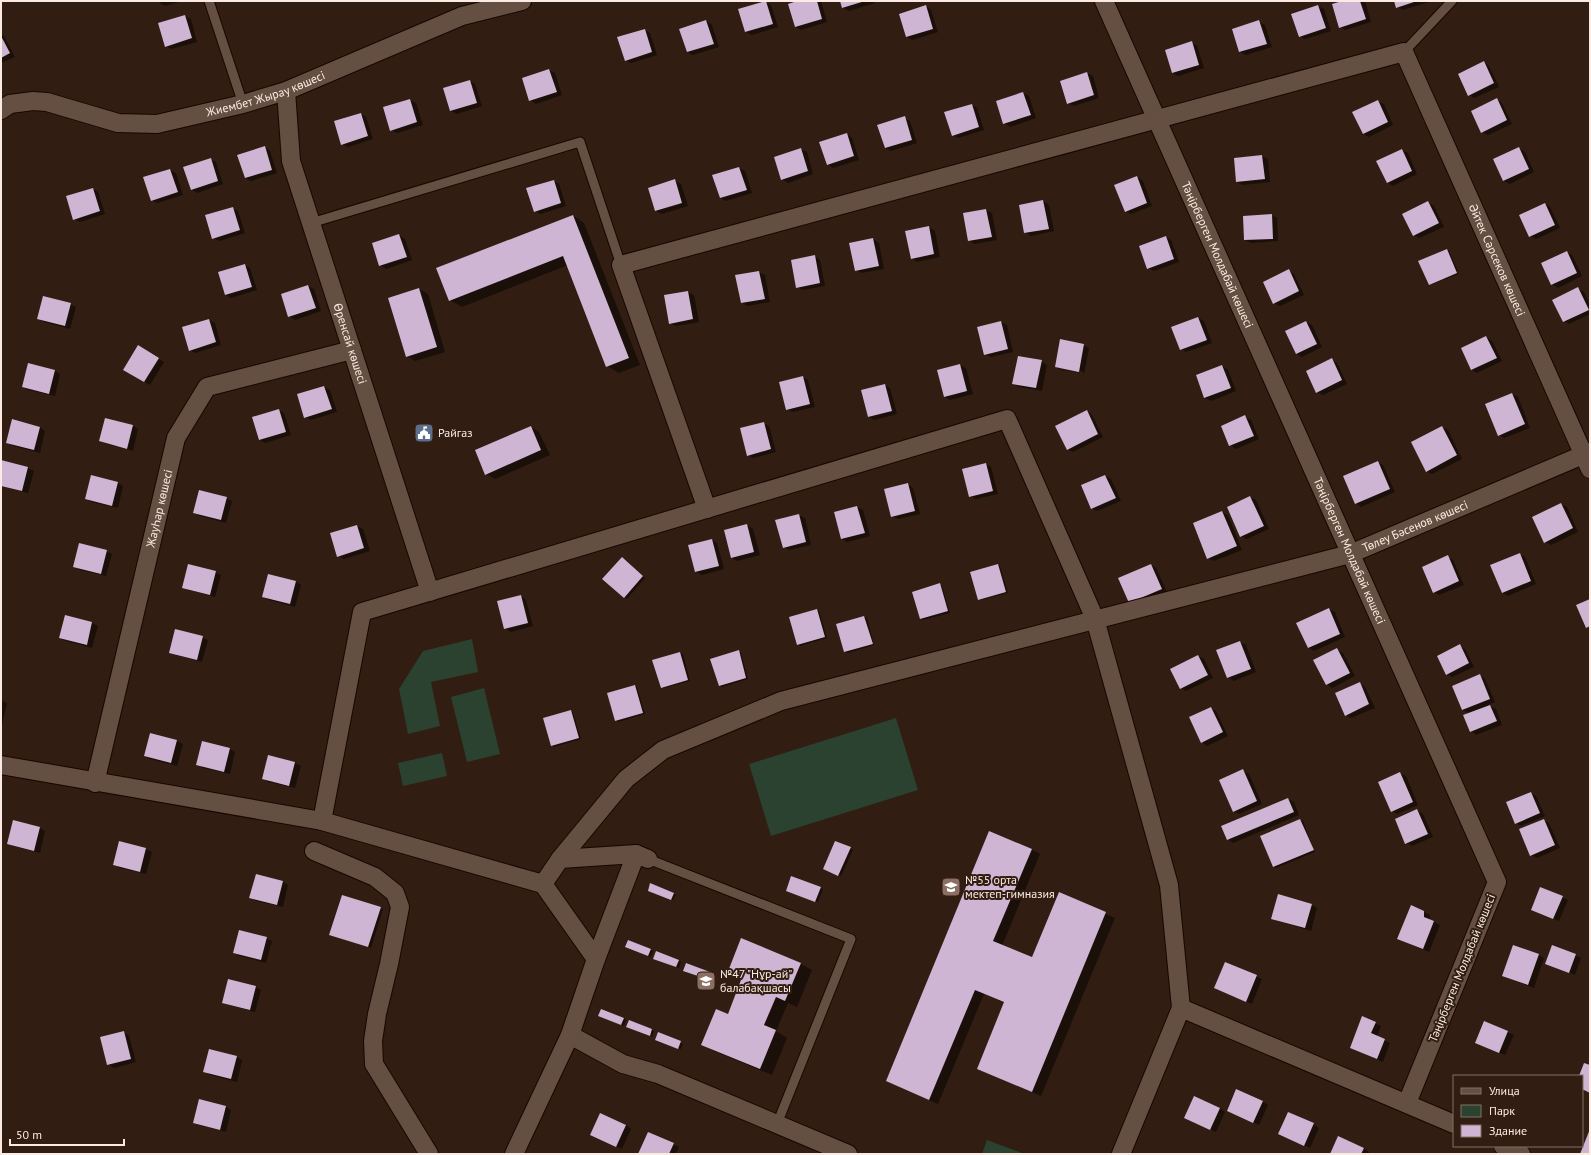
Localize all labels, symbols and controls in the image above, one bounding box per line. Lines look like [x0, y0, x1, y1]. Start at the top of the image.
street label: Жиембет Жырау көшесі [204, 67, 327, 120]
street label: Тәңірберген Молдабай көшесі [1178, 179, 1257, 330]
street label: Әйтек Сәрсеков көшесі [1466, 201, 1529, 318]
street label: Өренсай көшесі [330, 301, 370, 386]
public building icon: Райгаз [413, 422, 435, 444]
place label: Райгаз [438, 425, 472, 440]
street label: ЖауҺар көшесі [142, 468, 175, 550]
street label: Тәңірберген Молдабай көшесі [1310, 475, 1389, 626]
street label: Төлеу Бәсенов көшесі [1360, 497, 1470, 555]
place label: №55 орта мектеп-гимназия [965, 872, 1055, 901]
school or university icon: №55 орта мектеп-гимназия [940, 876, 962, 898]
street label: Тәңірберген Молдабай көшесі [1425, 891, 1498, 1044]
place label: №47 "Нұр-ай" балабақшасы [720, 966, 792, 995]
school or university icon: №47 "Нұр-ай" балабақшасы [695, 970, 717, 992]
legend [1453, 1075, 1583, 1147]
text: Улица [1489, 1083, 1520, 1098]
text: Парк [1489, 1103, 1515, 1118]
scale bar [10, 1121, 124, 1147]
text: Здание [1489, 1123, 1527, 1138]
text: 50 m [16, 1127, 42, 1142]

